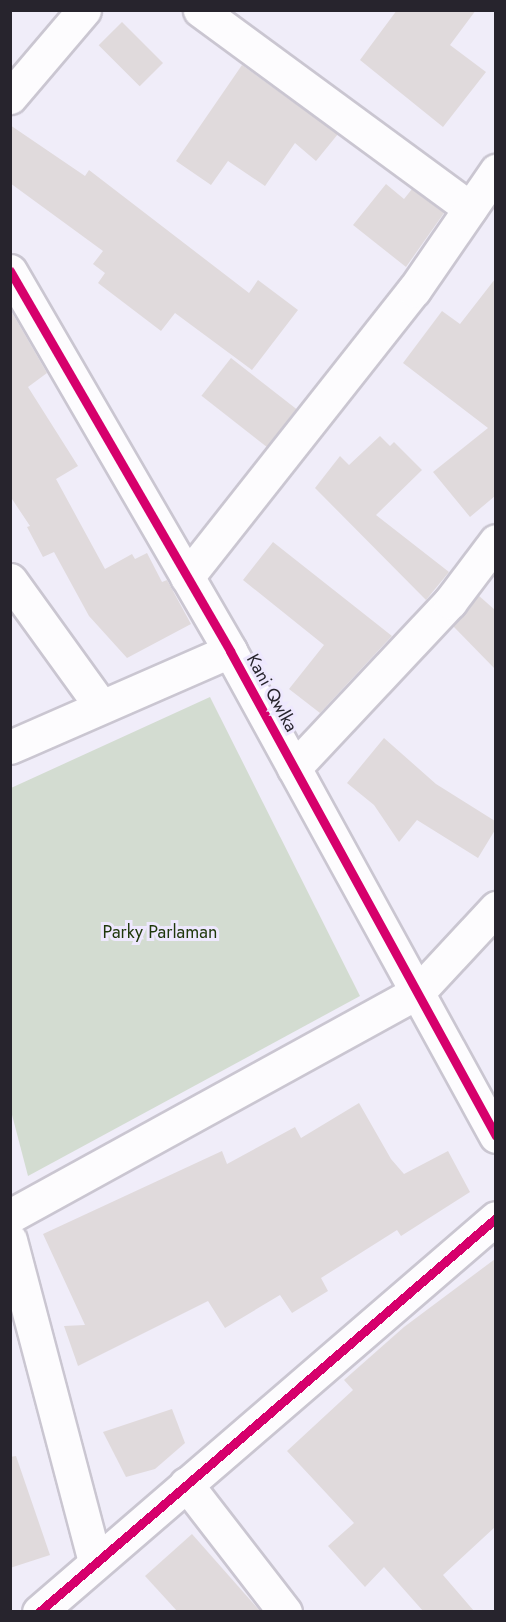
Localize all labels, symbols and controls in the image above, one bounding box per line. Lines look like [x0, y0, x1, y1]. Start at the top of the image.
street label: Kani Qwlka [242, 650, 302, 736]
park label: Parky Parlaman [103, 921, 217, 943]

